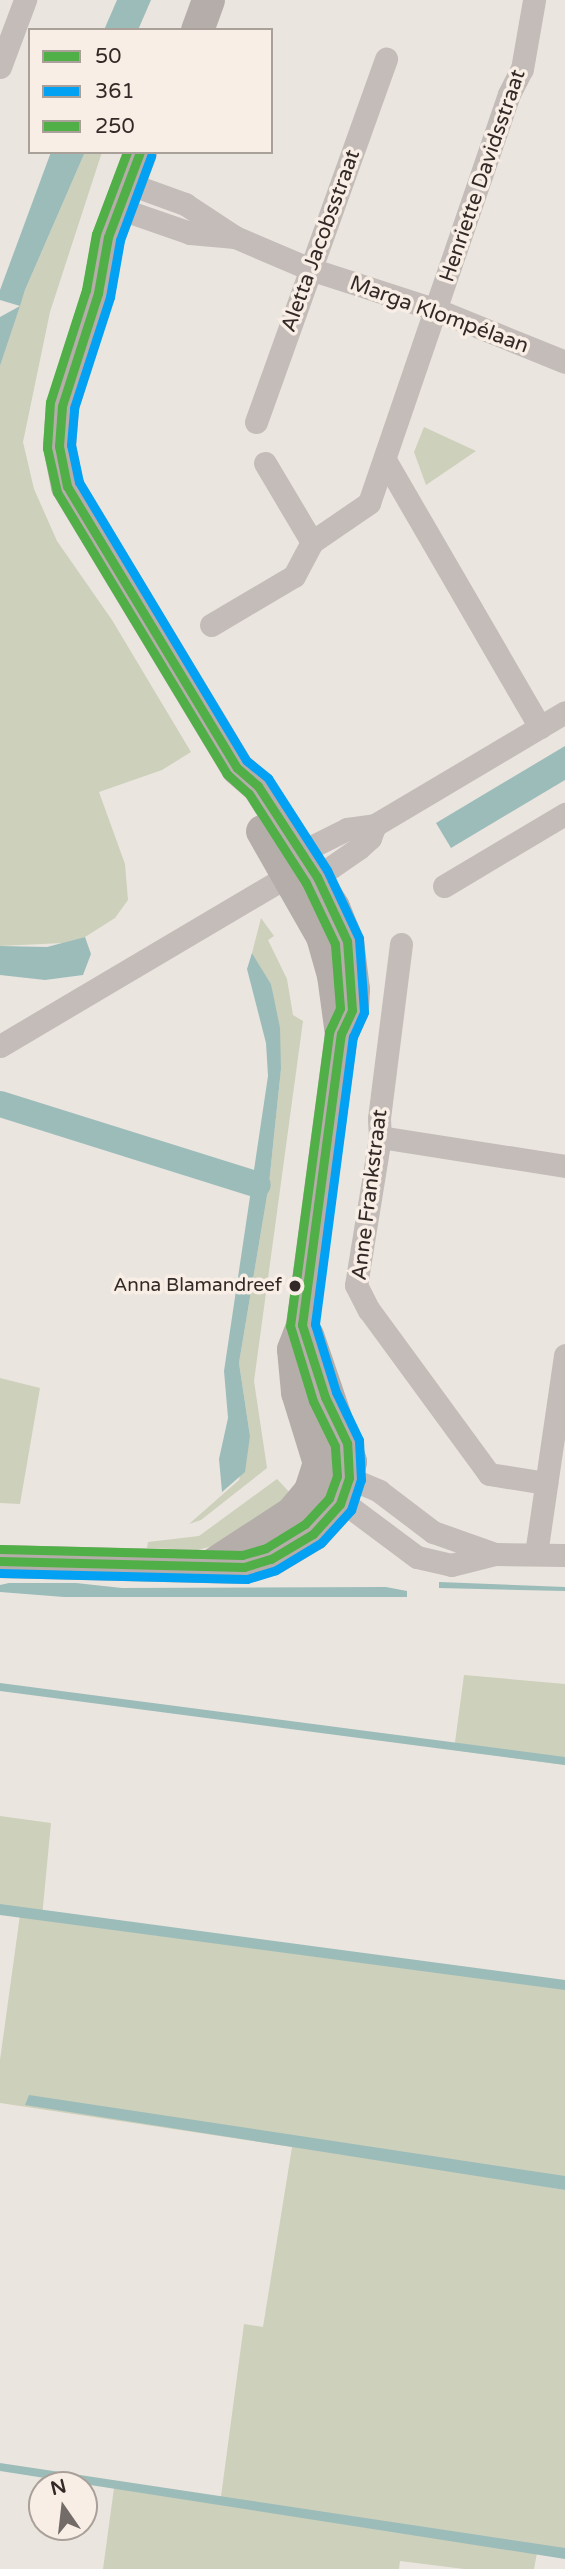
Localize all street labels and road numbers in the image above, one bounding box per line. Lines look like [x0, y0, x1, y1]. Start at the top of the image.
street label: Henriette Davidsstraat [435, 67, 531, 285]
street label: Aletta Jacobsstraat [276, 146, 366, 336]
street label: Marga Klompélaan [346, 271, 532, 359]
street label: Anne Frankstraat [347, 1108, 393, 1282]

